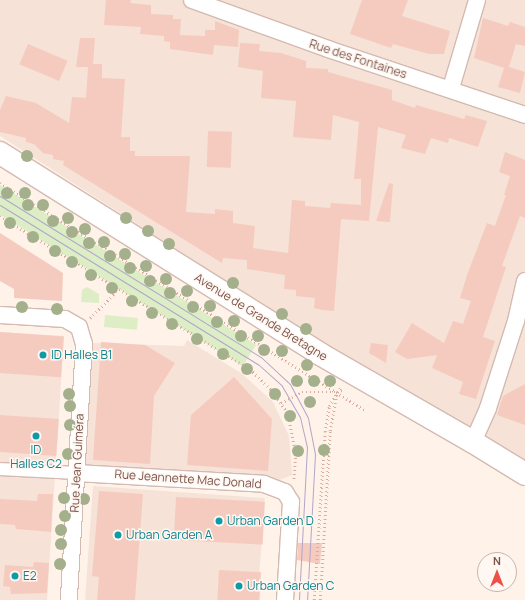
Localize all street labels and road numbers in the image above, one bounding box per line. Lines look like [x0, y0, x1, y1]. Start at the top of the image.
street label: Rue des Fontaines [307, 36, 409, 82]
street label: Avenue de Grande Bretagne [192, 270, 330, 364]
street label: Rue Jean Guiméra [67, 413, 87, 513]
street label: Rue Jeannette Mac Donald [114, 467, 262, 491]

